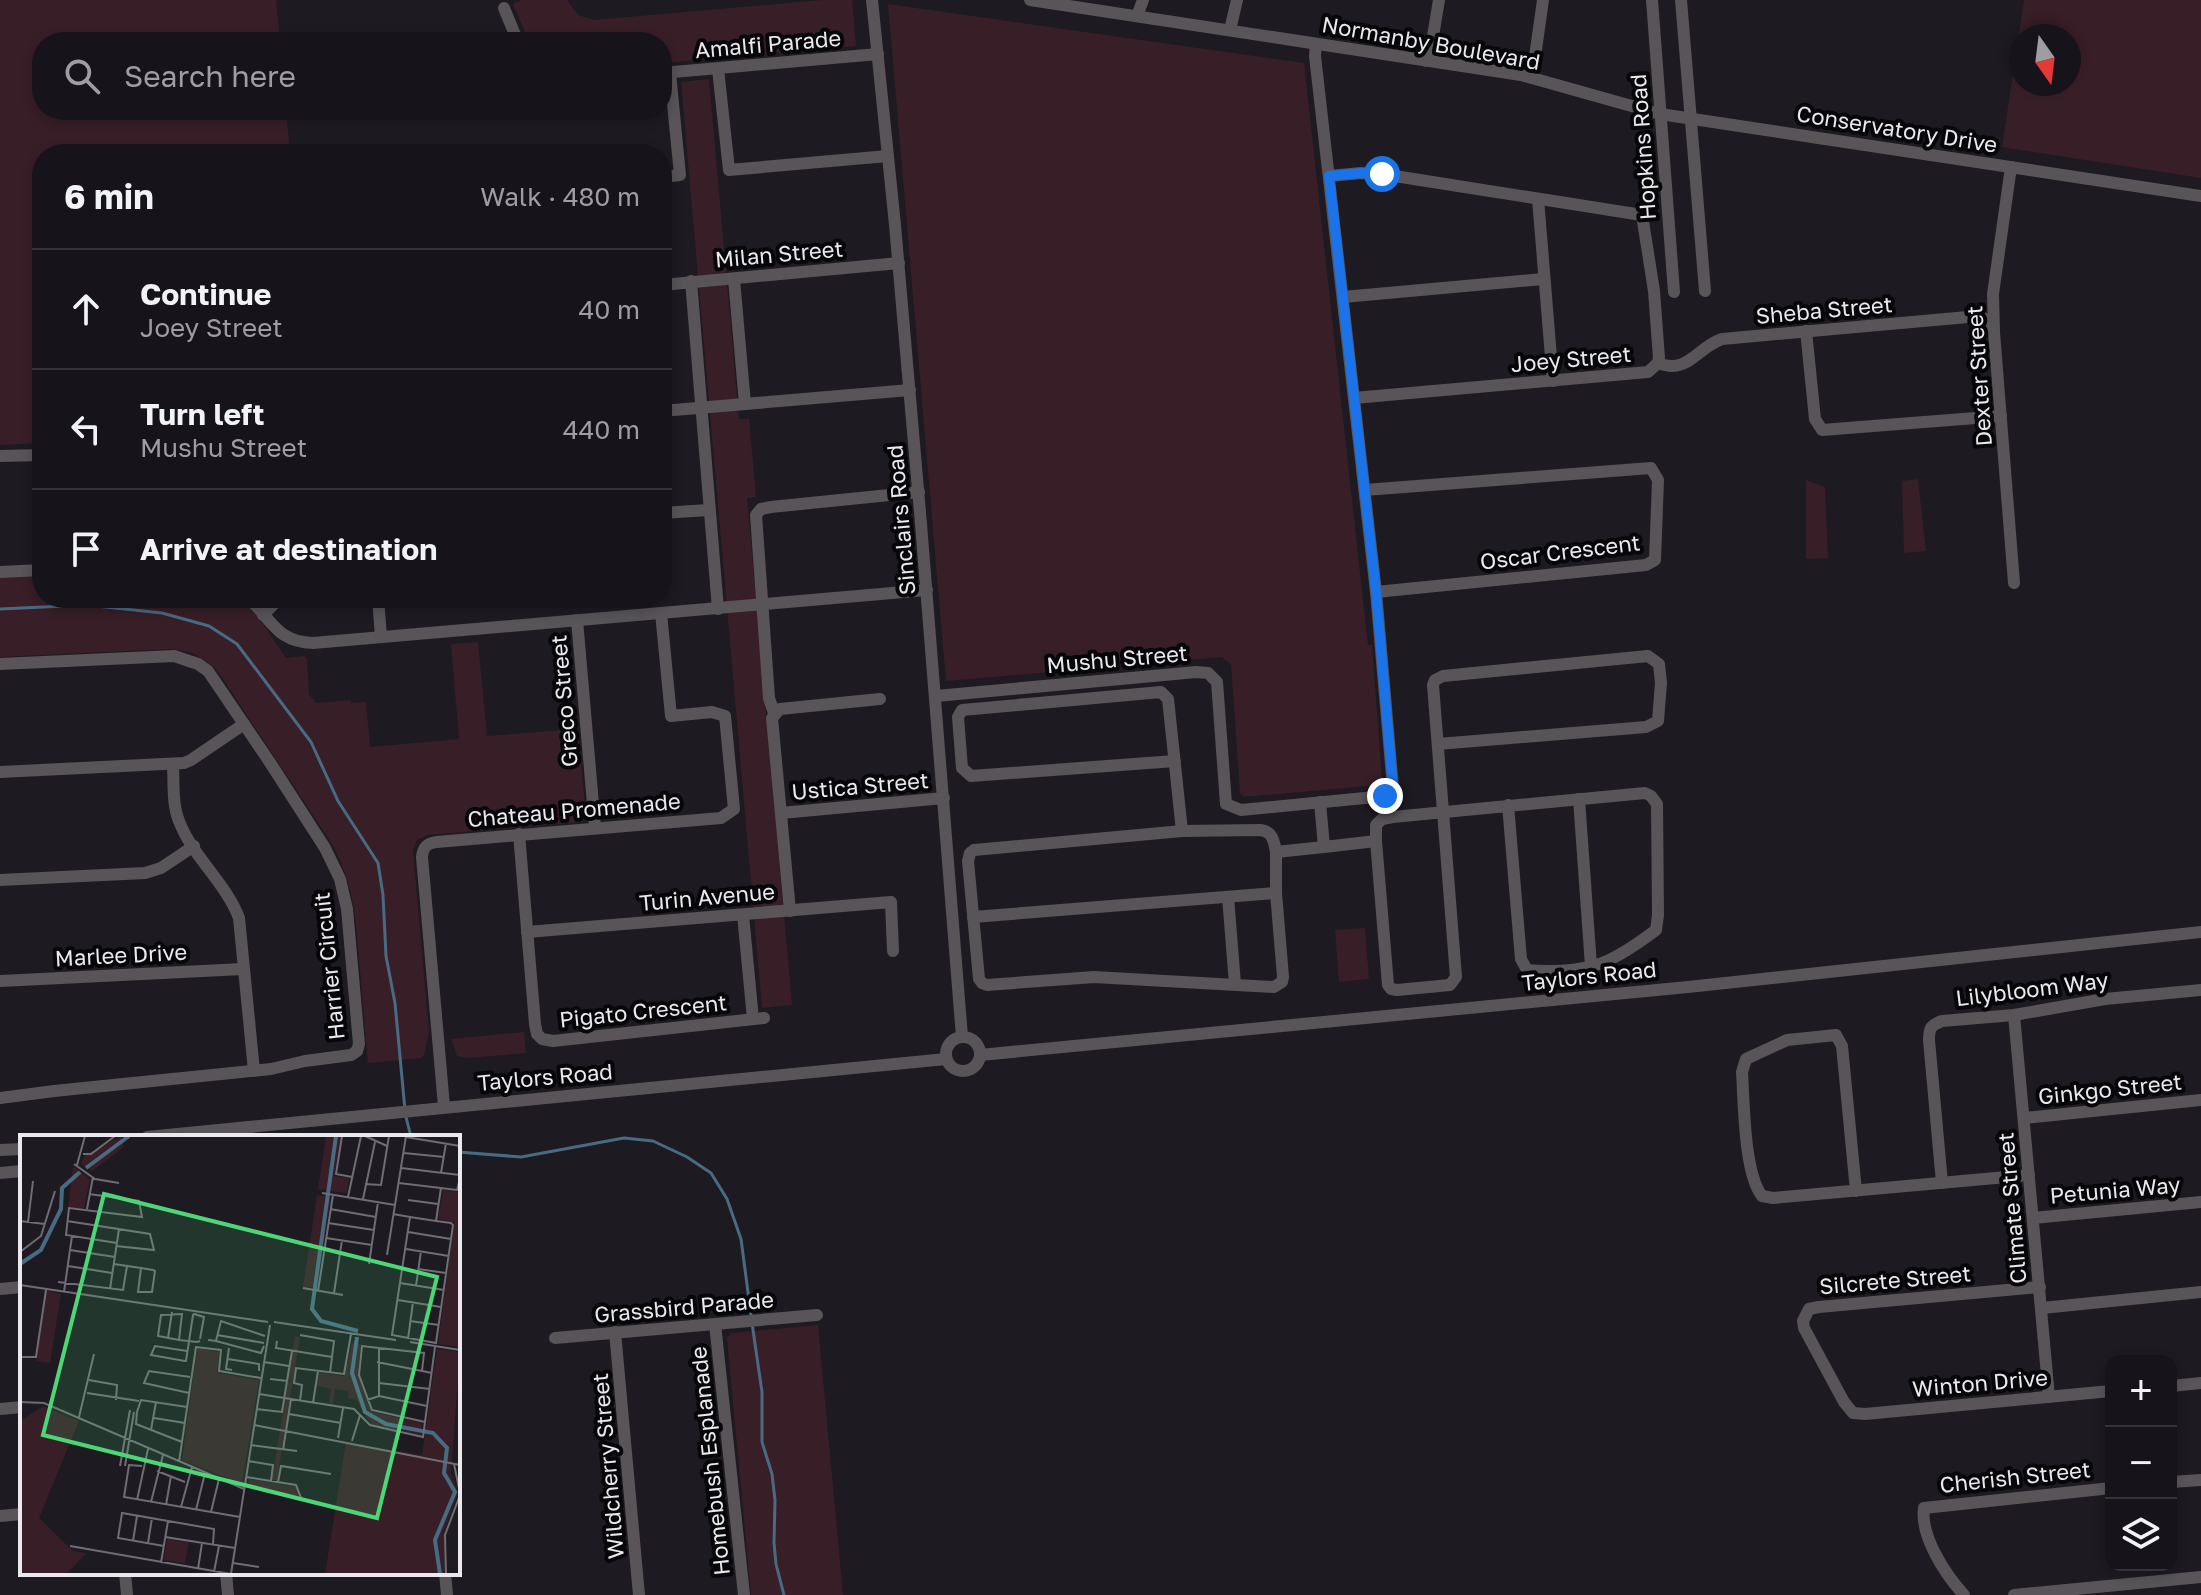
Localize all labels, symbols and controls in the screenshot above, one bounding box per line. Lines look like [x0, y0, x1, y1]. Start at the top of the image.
street label: Normanby Boulevard [1320, 10, 1542, 75]
street label: Amalfi Parade [694, 24, 842, 63]
north arrow [2009, 24, 2081, 96]
search box [32, 32, 672, 120]
icon: search [60, 54, 104, 98]
text: Search here [124, 58, 296, 94]
street label: Hopkins Road [1624, 73, 1661, 221]
street label: Conservatory Drive [1795, 99, 1999, 158]
route start [1364, 156, 1400, 192]
text: 6 min [64, 176, 154, 216]
text: Walk · 480 m [480, 181, 640, 212]
street label: Milan Street [714, 234, 844, 273]
text: Continue [140, 276, 271, 312]
icon: ahead [64, 287, 108, 331]
street label: Sheba Street [1755, 290, 1893, 329]
text: 40 m [579, 294, 640, 325]
street label: Dexter Street [1960, 305, 1997, 447]
text: Joey Street [140, 312, 283, 343]
street label: Joey Street [1510, 340, 1632, 377]
text: Turn left [140, 396, 265, 432]
icon: left [64, 407, 108, 451]
text: 440 m [563, 414, 640, 445]
text: Mushu Street [140, 432, 307, 463]
street label: Sinclairs Road [880, 444, 921, 596]
icon: arrive [64, 527, 108, 571]
street label: Oscar Crescent [1478, 528, 1642, 575]
text: Arrive at destination [140, 531, 437, 567]
street label: Greco Street [544, 634, 583, 768]
street label: Mushu Street [1045, 639, 1189, 678]
street label: Ustica Street [790, 766, 930, 805]
route end [1367, 778, 1403, 814]
street label: Chateau Promenade [466, 787, 682, 832]
street label: Turin Avenue [638, 877, 776, 916]
street label: Harrier Circuit [307, 891, 350, 1041]
street label: Marlee Drive [54, 938, 188, 971]
street label: Taylors Road [1520, 955, 1658, 996]
street label: Lilybloom Way [1954, 966, 2110, 1011]
street label: Pigato Crescent [558, 988, 728, 1033]
street label: Taylors Road [476, 1057, 614, 1096]
street label: Ginkgo Street [2037, 1068, 2183, 1109]
street label: Climate Street [1991, 1131, 2032, 1285]
inset map [20, 1135, 460, 1575]
street label: Petunia Way [2049, 1170, 2181, 1209]
street label: Silcrete Street [1818, 1259, 1972, 1300]
street label: Grassbird Parade [593, 1285, 775, 1328]
street label: Homebush Esplanade [684, 1345, 735, 1577]
map controls [2105, 1355, 2177, 1571]
button: + [2105, 1355, 2177, 1427]
street label: Winton Drive [1911, 1363, 2049, 1402]
street label: Wildcherry Street [586, 1372, 629, 1560]
button: − [2105, 1427, 2177, 1499]
street label: Cherish Street [1938, 1455, 2092, 1498]
button: layers [2105, 1499, 2177, 1571]

